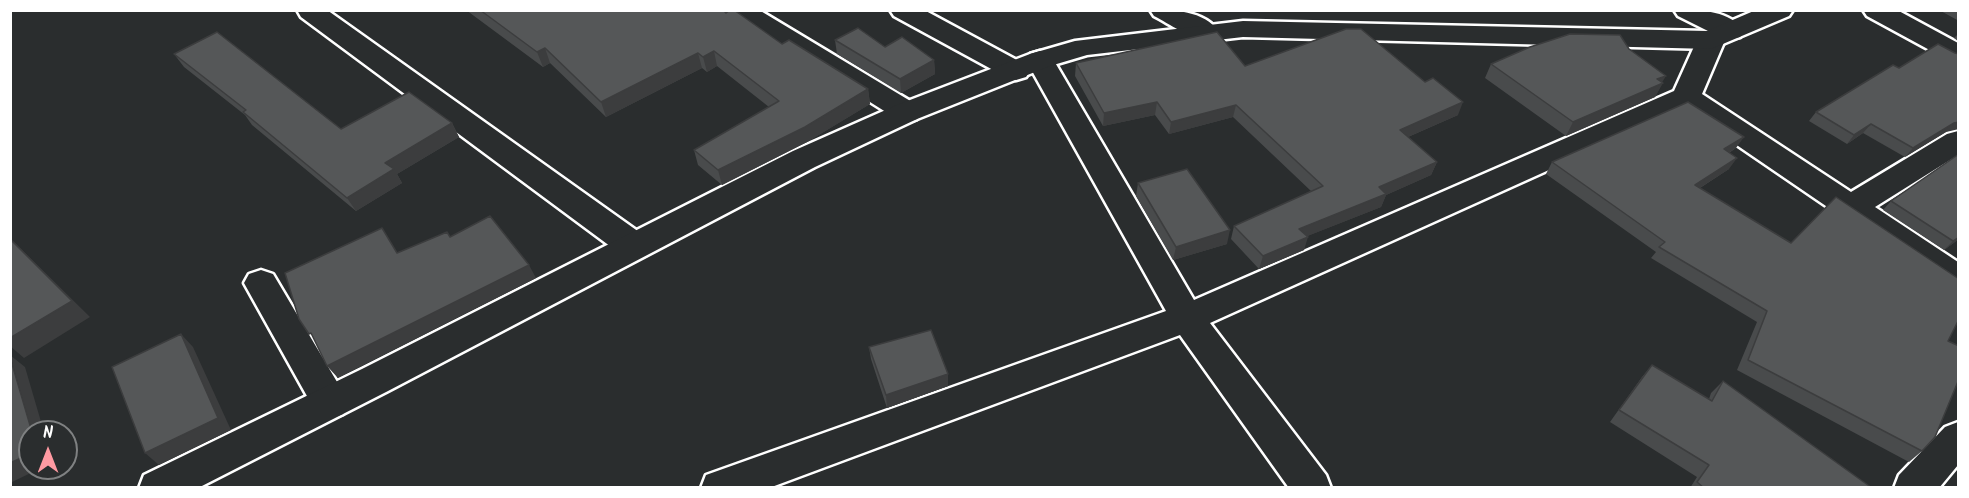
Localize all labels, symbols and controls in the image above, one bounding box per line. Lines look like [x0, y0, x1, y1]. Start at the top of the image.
north arrow [18, 420, 78, 480]
text: N [43, 421, 53, 446]

